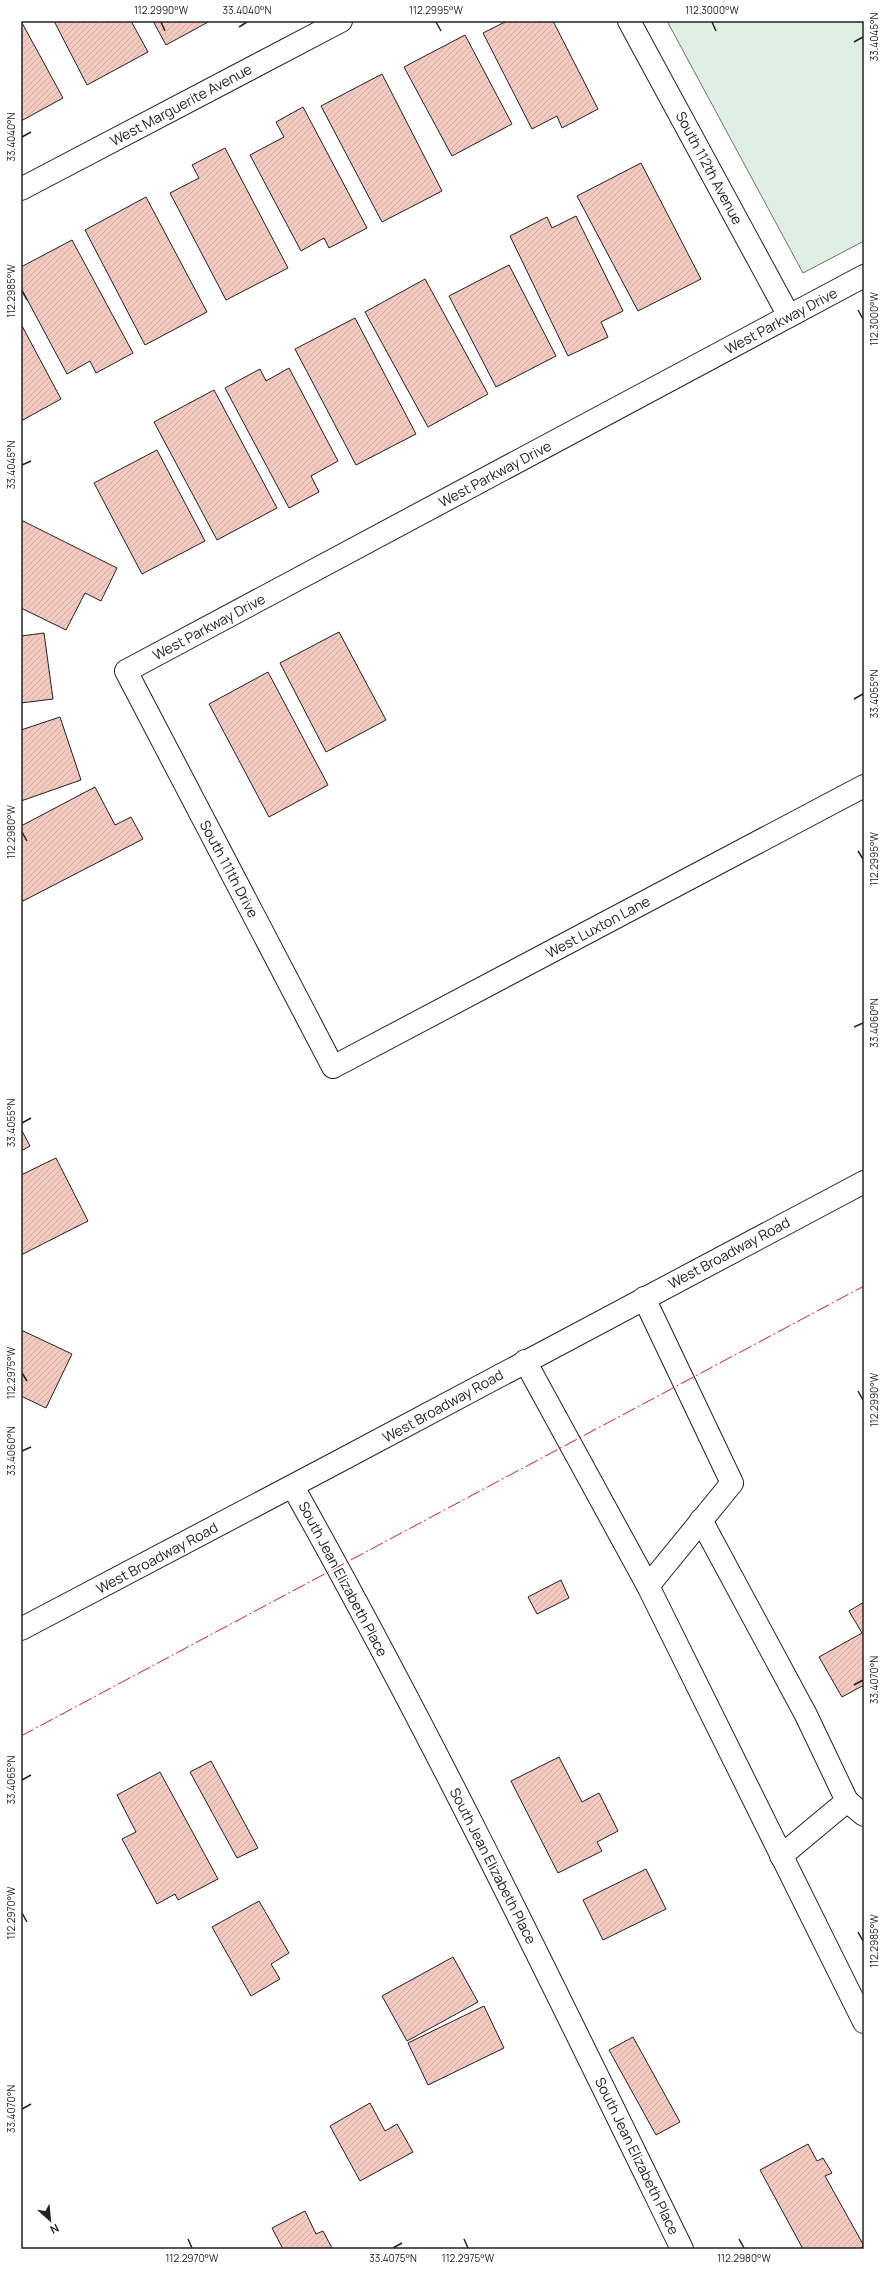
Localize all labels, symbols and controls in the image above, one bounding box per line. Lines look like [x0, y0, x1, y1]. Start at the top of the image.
text: 112.2990°W [134, 3, 189, 17]
text: 33.4040°N [223, 3, 272, 17]
text: 112.2995°W [409, 3, 464, 17]
text: 112.3000°W [685, 3, 739, 17]
text: 33.4045°N [867, 13, 881, 61]
street label: West Marguerite Avenue [107, 59, 255, 150]
street label: South 112th Avenue [672, 108, 747, 228]
text: 33.4040°N [4, 112, 18, 161]
text: 112.2985°W [4, 264, 18, 318]
street label: West Parkway Drive [721, 283, 840, 358]
text: 112.3000°W [867, 292, 881, 346]
street label: West Parkway Drive [435, 436, 554, 511]
text: 33.4045°N [4, 441, 18, 489]
street label: West Parkway Drive [149, 589, 268, 664]
text: 33.4055°N [867, 670, 881, 718]
text: 112.2980°W [4, 805, 18, 859]
street label: South 111th Drive [196, 817, 263, 921]
text: 112.2995°W [867, 831, 881, 886]
street label: West Luxton Lane [542, 891, 653, 962]
text: 33.4060°N [867, 998, 881, 1048]
text: 33.4055°N [4, 1099, 18, 1147]
street label: West Broadway Road [665, 1212, 793, 1293]
text: 112.2975°W [4, 1346, 18, 1399]
street label: West Broadway Road [379, 1365, 506, 1447]
text: 112.2990°W [867, 1372, 881, 1427]
text: 33.4060°N [4, 1426, 18, 1476]
street label: South Jean Elizabeth Place [294, 1498, 392, 1660]
street label: West Broadway Road [93, 1517, 221, 1598]
text: 33.4070°N [867, 1656, 881, 1704]
text: 33.4065°N [4, 1755, 18, 1804]
street label: South Jean Elizabeth Place [446, 1784, 541, 1947]
text: 112.2970°W [4, 1886, 18, 1939]
text: 112.2985°W [867, 1914, 881, 1968]
street label: South Jean Elizabeth Place [591, 2074, 684, 2238]
text: 33.4070°N [4, 2085, 18, 2133]
north arrow [30, 2200, 70, 2240]
text: N [48, 2221, 62, 2238]
text: 112.2970°W [166, 2251, 219, 2265]
text: 33.4075°N [369, 2251, 417, 2265]
text: 112.2975°W [442, 2251, 495, 2265]
text: 112.2980°W [717, 2251, 771, 2265]

